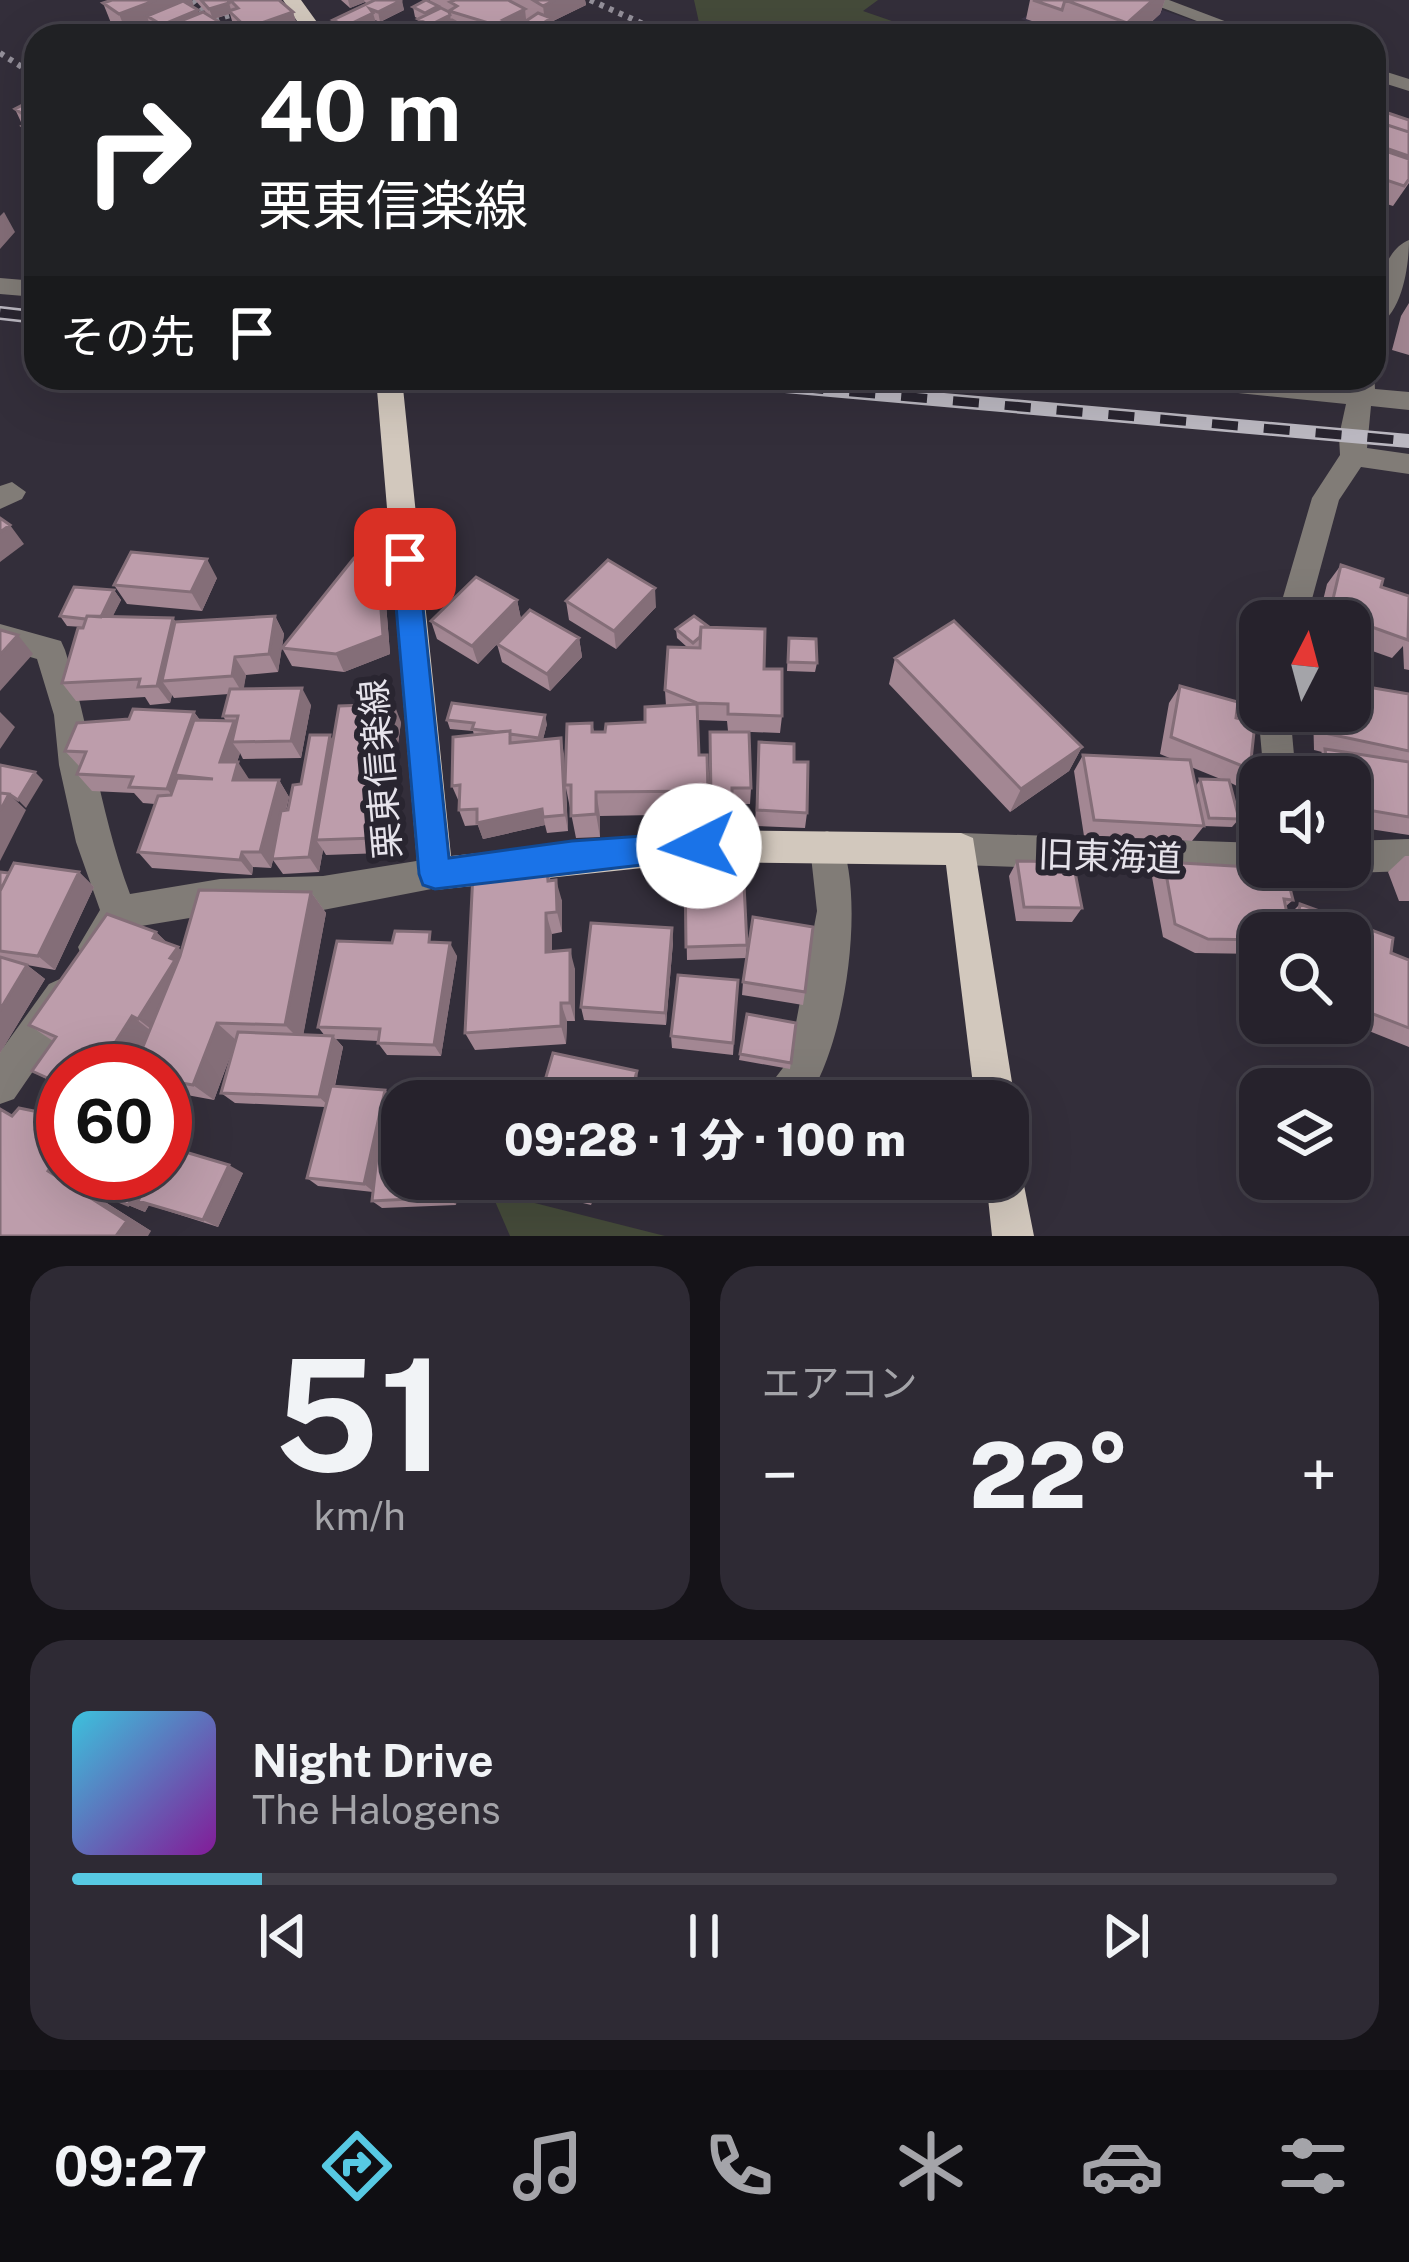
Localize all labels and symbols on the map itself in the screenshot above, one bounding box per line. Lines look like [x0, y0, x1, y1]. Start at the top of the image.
pin [354, 508, 456, 610]
north arrow [1239, 600, 1371, 732]
street label: 栗東信楽線 [351, 678, 409, 860]
position arrow [636, 783, 762, 909]
street label: 旧東海道 [1037, 832, 1183, 880]
speed limit sign: 60 [36, 1044, 192, 1200]

